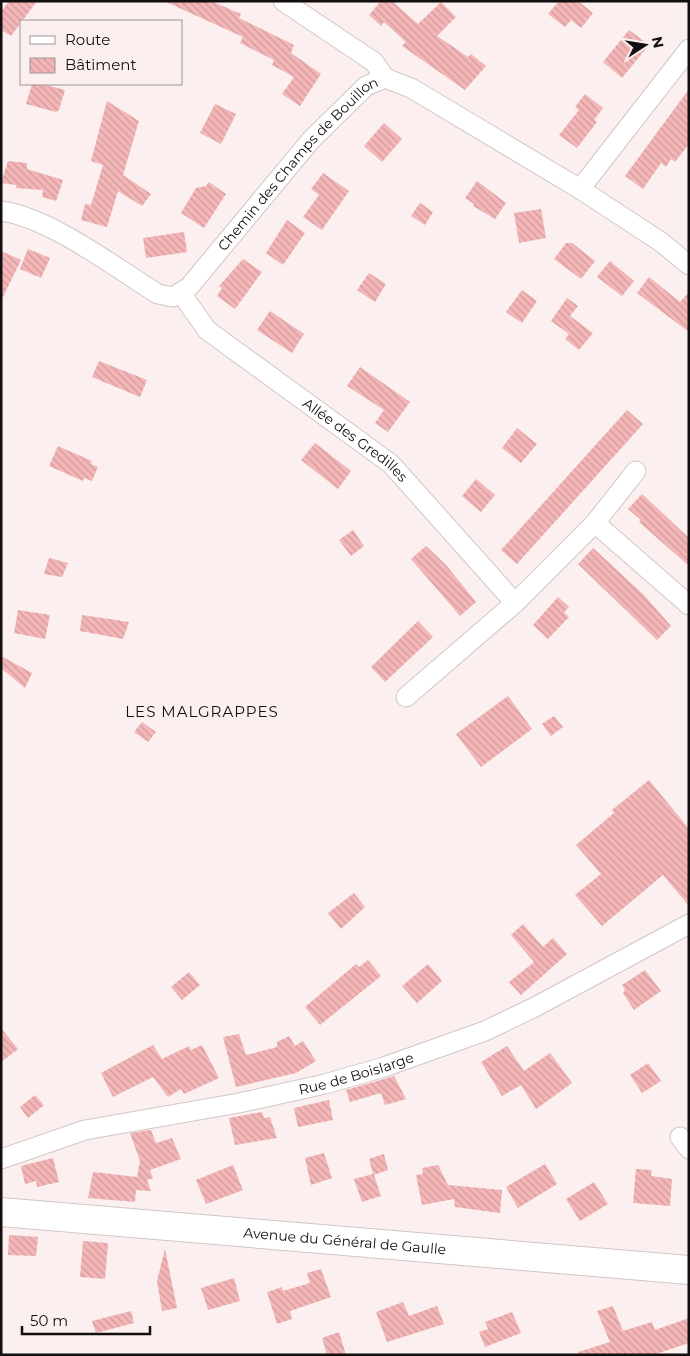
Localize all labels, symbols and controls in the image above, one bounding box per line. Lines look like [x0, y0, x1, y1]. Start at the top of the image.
legend [20, 20, 182, 85]
north arrow [620, 20, 670, 70]
text: Route [65, 30, 110, 49]
text: N [648, 35, 668, 50]
text: Bâtiment [65, 55, 137, 74]
street label: Chemin des Champs de Bouillon [214, 73, 381, 255]
street label: Allée des Gredilles [299, 394, 412, 486]
district label: LES MALGRAPPES [125, 702, 279, 721]
street label: Rue de Boislarge [297, 1048, 416, 1099]
street label: Avenue du Général de Gaulle [243, 1223, 447, 1258]
scale bar [22, 1304, 150, 1336]
text: 50 m [30, 1311, 68, 1330]

